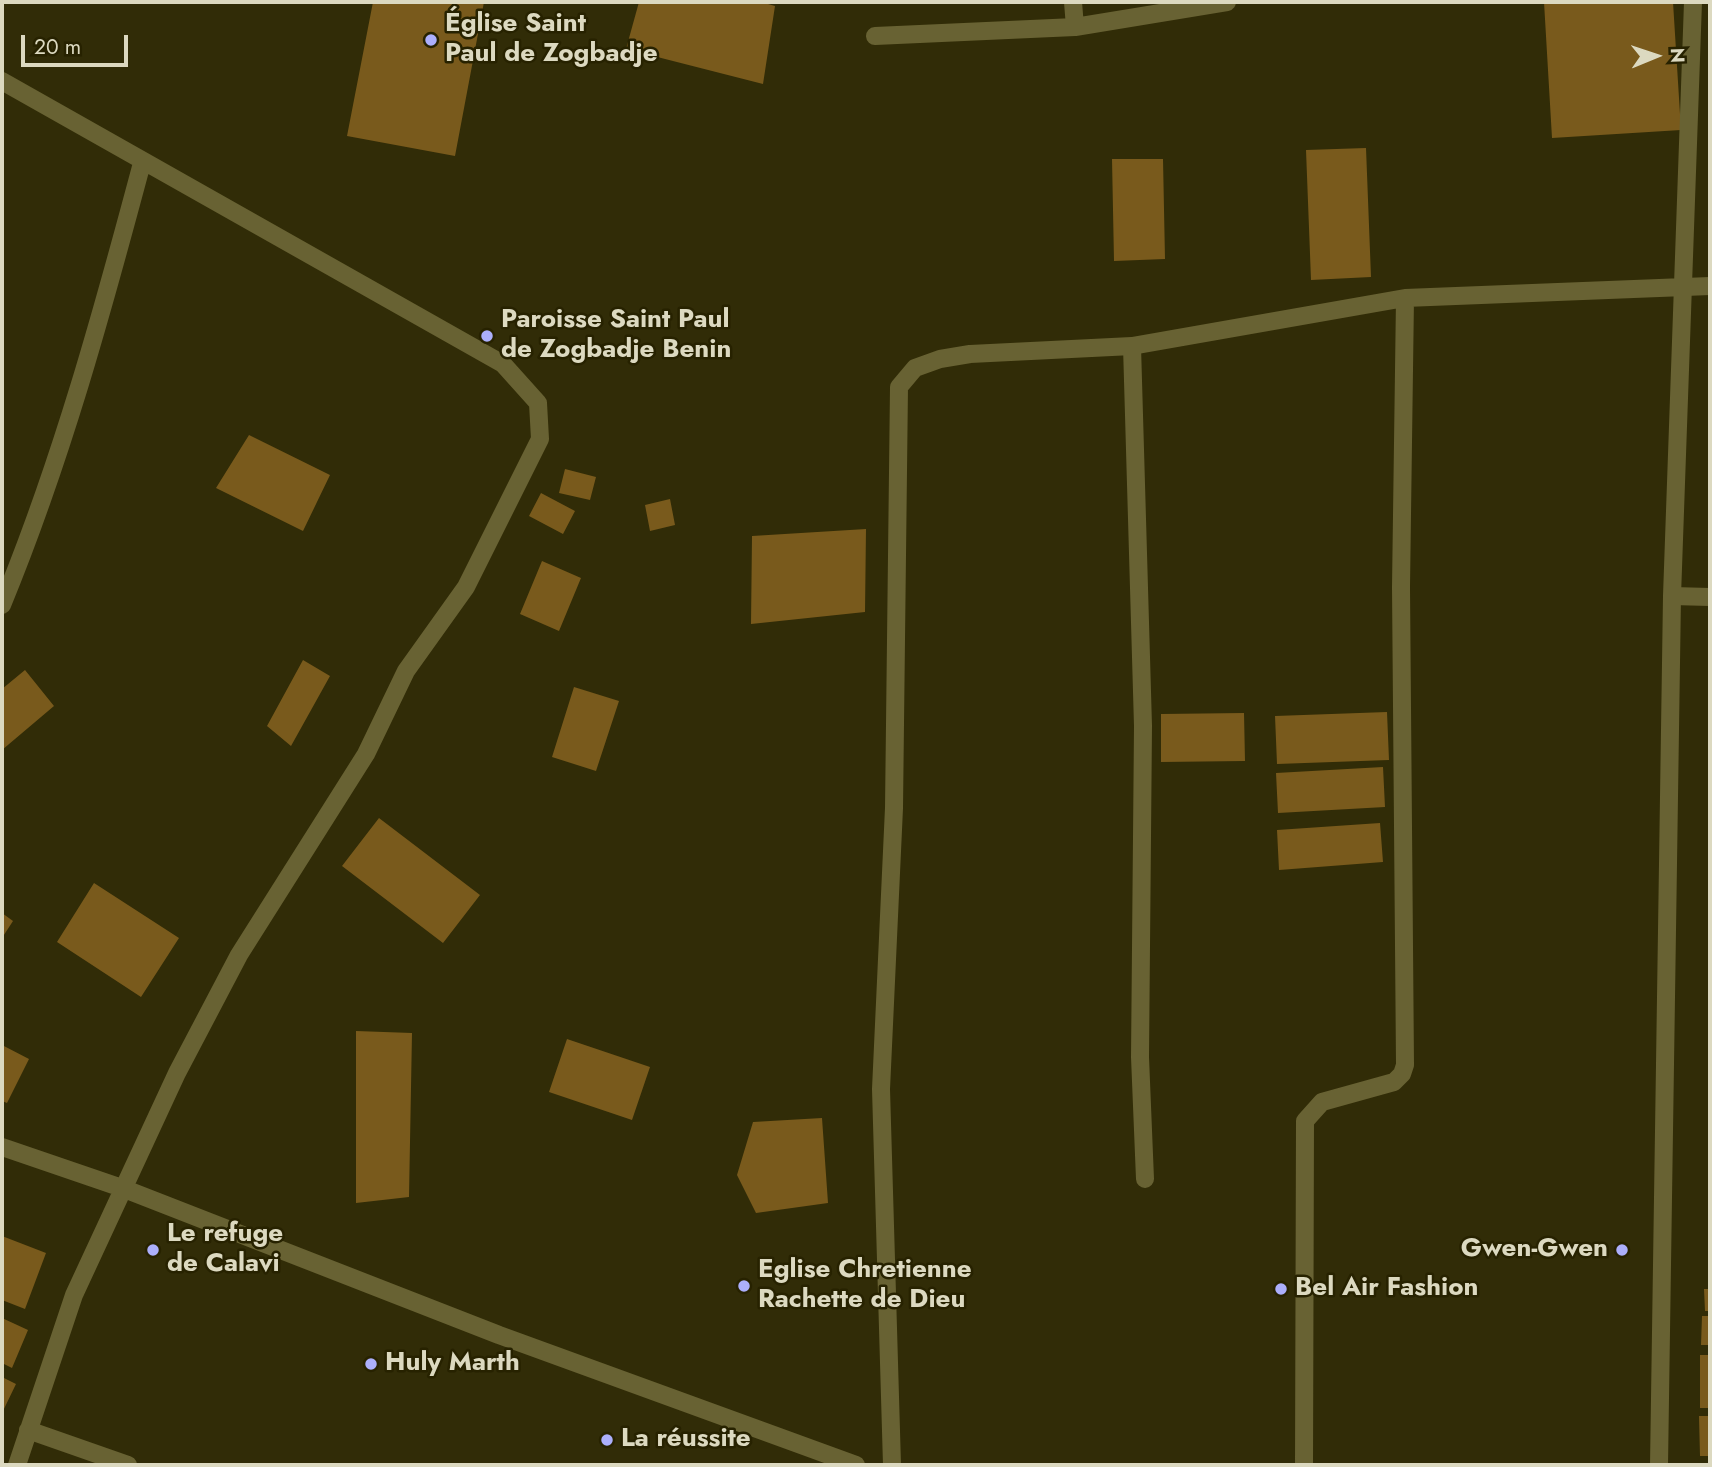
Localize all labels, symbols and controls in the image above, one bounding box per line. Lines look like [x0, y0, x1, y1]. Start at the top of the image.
place label: Église Saint Paul de Zogbadje [445, 9, 658, 70]
scale bar [24, 21, 131, 65]
north arrow [1621, 21, 1691, 91]
text: 20 m [34, 32, 81, 62]
marker: Église Saint Paul de Zogbadje [423, 32, 439, 48]
text: N [1664, 47, 1691, 63]
place label: Paroisse Saint Paul de Zogbadje Benin [501, 305, 731, 366]
marker: Paroisse Saint Paul de Zogbadje Benin [479, 328, 495, 344]
place label: Le refuge de Calavi [167, 1219, 283, 1280]
place label: Gwen-Gwen [1461, 1234, 1608, 1266]
marker: Le refuge de Calavi [145, 1242, 161, 1258]
marker: Gwen-Gwen [1614, 1242, 1630, 1258]
place label: Eglise Chretienne Rachette de Dieu [758, 1255, 972, 1316]
place label: Bel Air Fashion [1295, 1273, 1478, 1305]
marker: Eglise Chretienne Rachette de Dieu [736, 1278, 752, 1294]
marker: Bel Air Fashion [1273, 1281, 1289, 1297]
place label: Huly Marth [385, 1348, 520, 1380]
marker: Huly Marth [363, 1356, 379, 1372]
place label: La réussite [621, 1424, 751, 1456]
marker: La réussite [599, 1432, 615, 1448]

